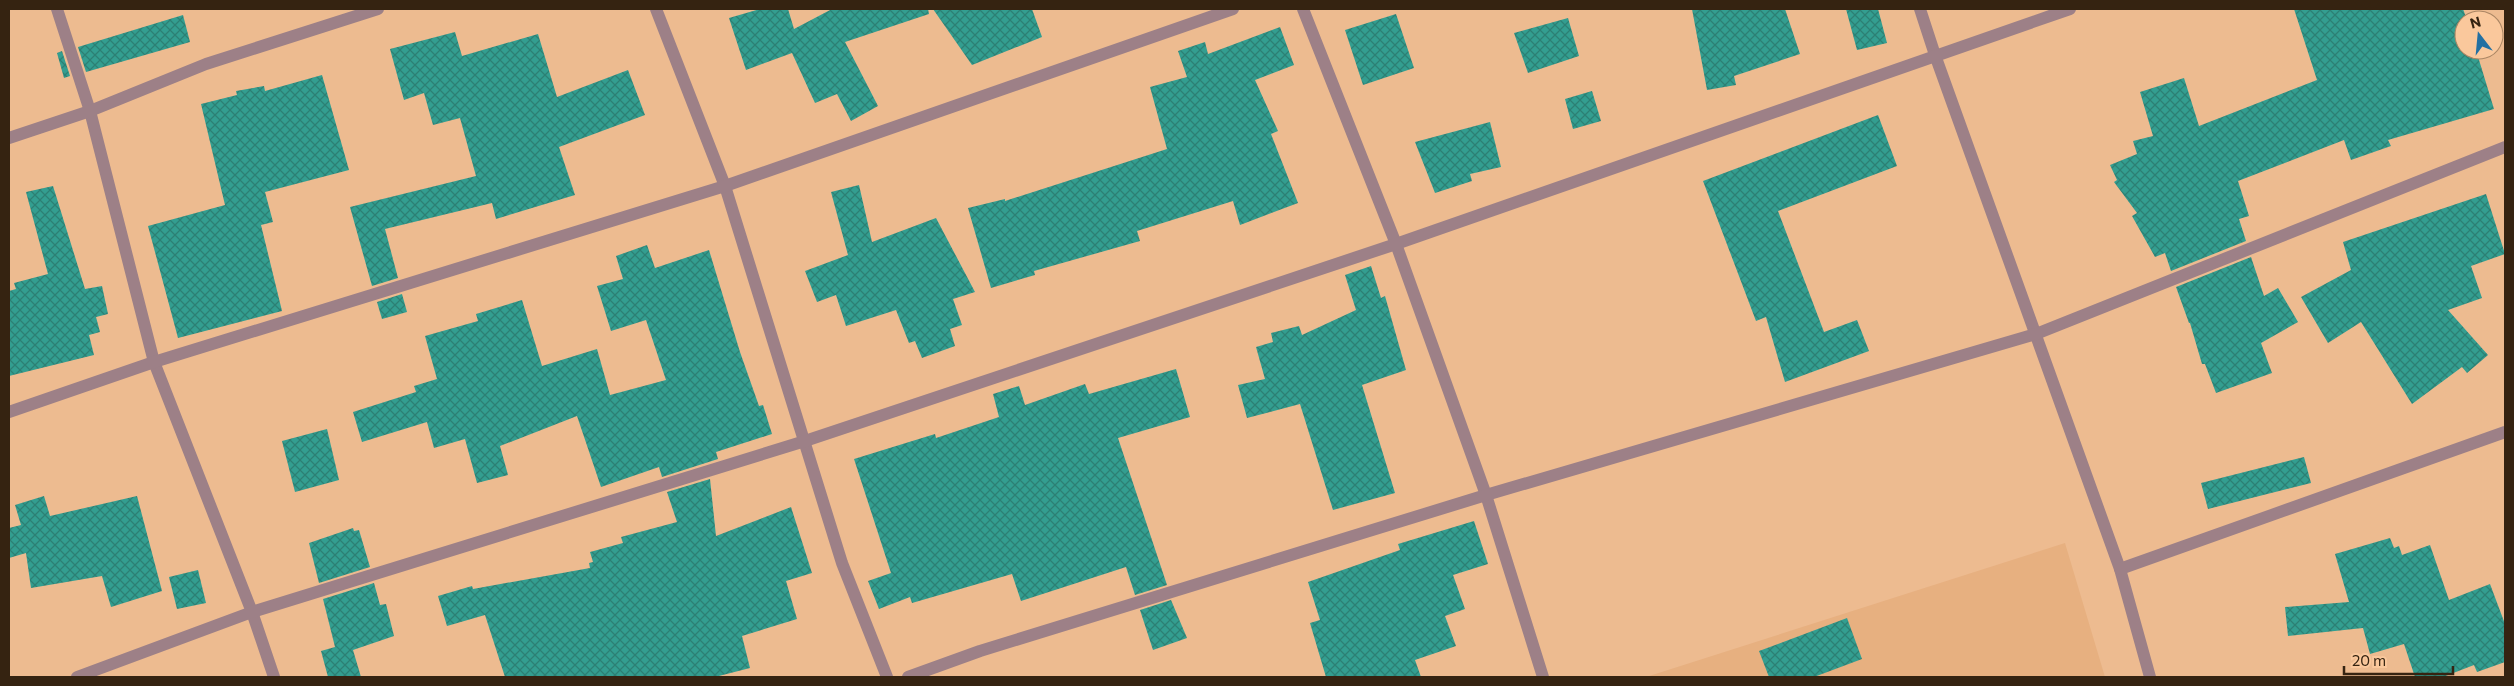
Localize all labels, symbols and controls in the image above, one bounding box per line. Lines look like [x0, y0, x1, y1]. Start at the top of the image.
north arrow [2454, 10, 2504, 60]
text: N [2468, 12, 2483, 32]
scale bar [2344, 644, 2453, 676]
text: 20 m [2352, 651, 2386, 669]

